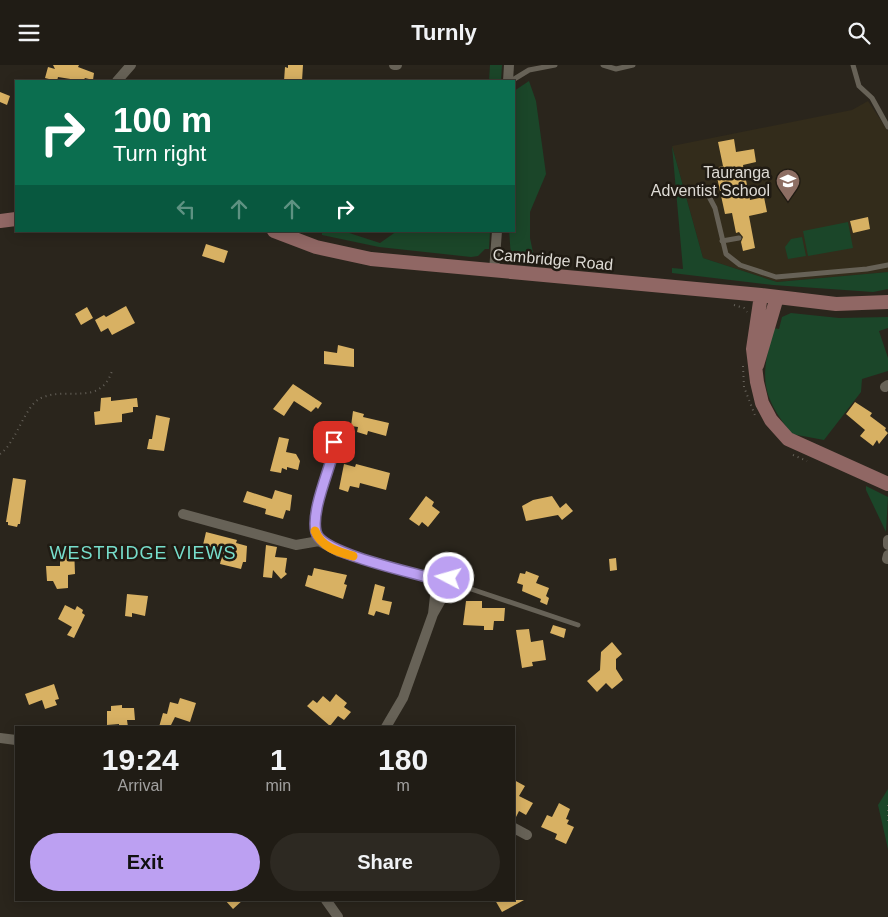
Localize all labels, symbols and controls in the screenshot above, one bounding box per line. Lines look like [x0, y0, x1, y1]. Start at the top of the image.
icon: menu [15, 19, 43, 47]
icon: search [845, 19, 873, 47]
text: Turnly [411, 20, 477, 45]
icon: right [30, 100, 95, 165]
text: 100 m [113, 100, 212, 139]
text: Turn right [113, 141, 206, 166]
place label: Tauranga Adventist School [651, 164, 770, 199]
school or university icon: Tauranga Adventist School [775, 168, 801, 202]
icon: left [172, 195, 200, 223]
icon: ahead [225, 195, 253, 223]
icon: ahead [278, 195, 306, 223]
icon: right [331, 195, 359, 223]
street label: Cambridge Road [492, 246, 614, 273]
pin [313, 421, 355, 463]
icon: arrive [320, 428, 348, 456]
district label: WESTRIDGE VIEWS [49, 543, 237, 563]
position arrow [422, 551, 474, 603]
text: 19:24 [102, 743, 179, 776]
text: 1 [270, 743, 287, 776]
text: 180 [378, 743, 428, 776]
text: Arrival [118, 777, 163, 794]
text: min [265, 777, 291, 794]
text: m [396, 777, 410, 794]
button: Exit [30, 833, 260, 891]
button: Share [270, 833, 500, 891]

